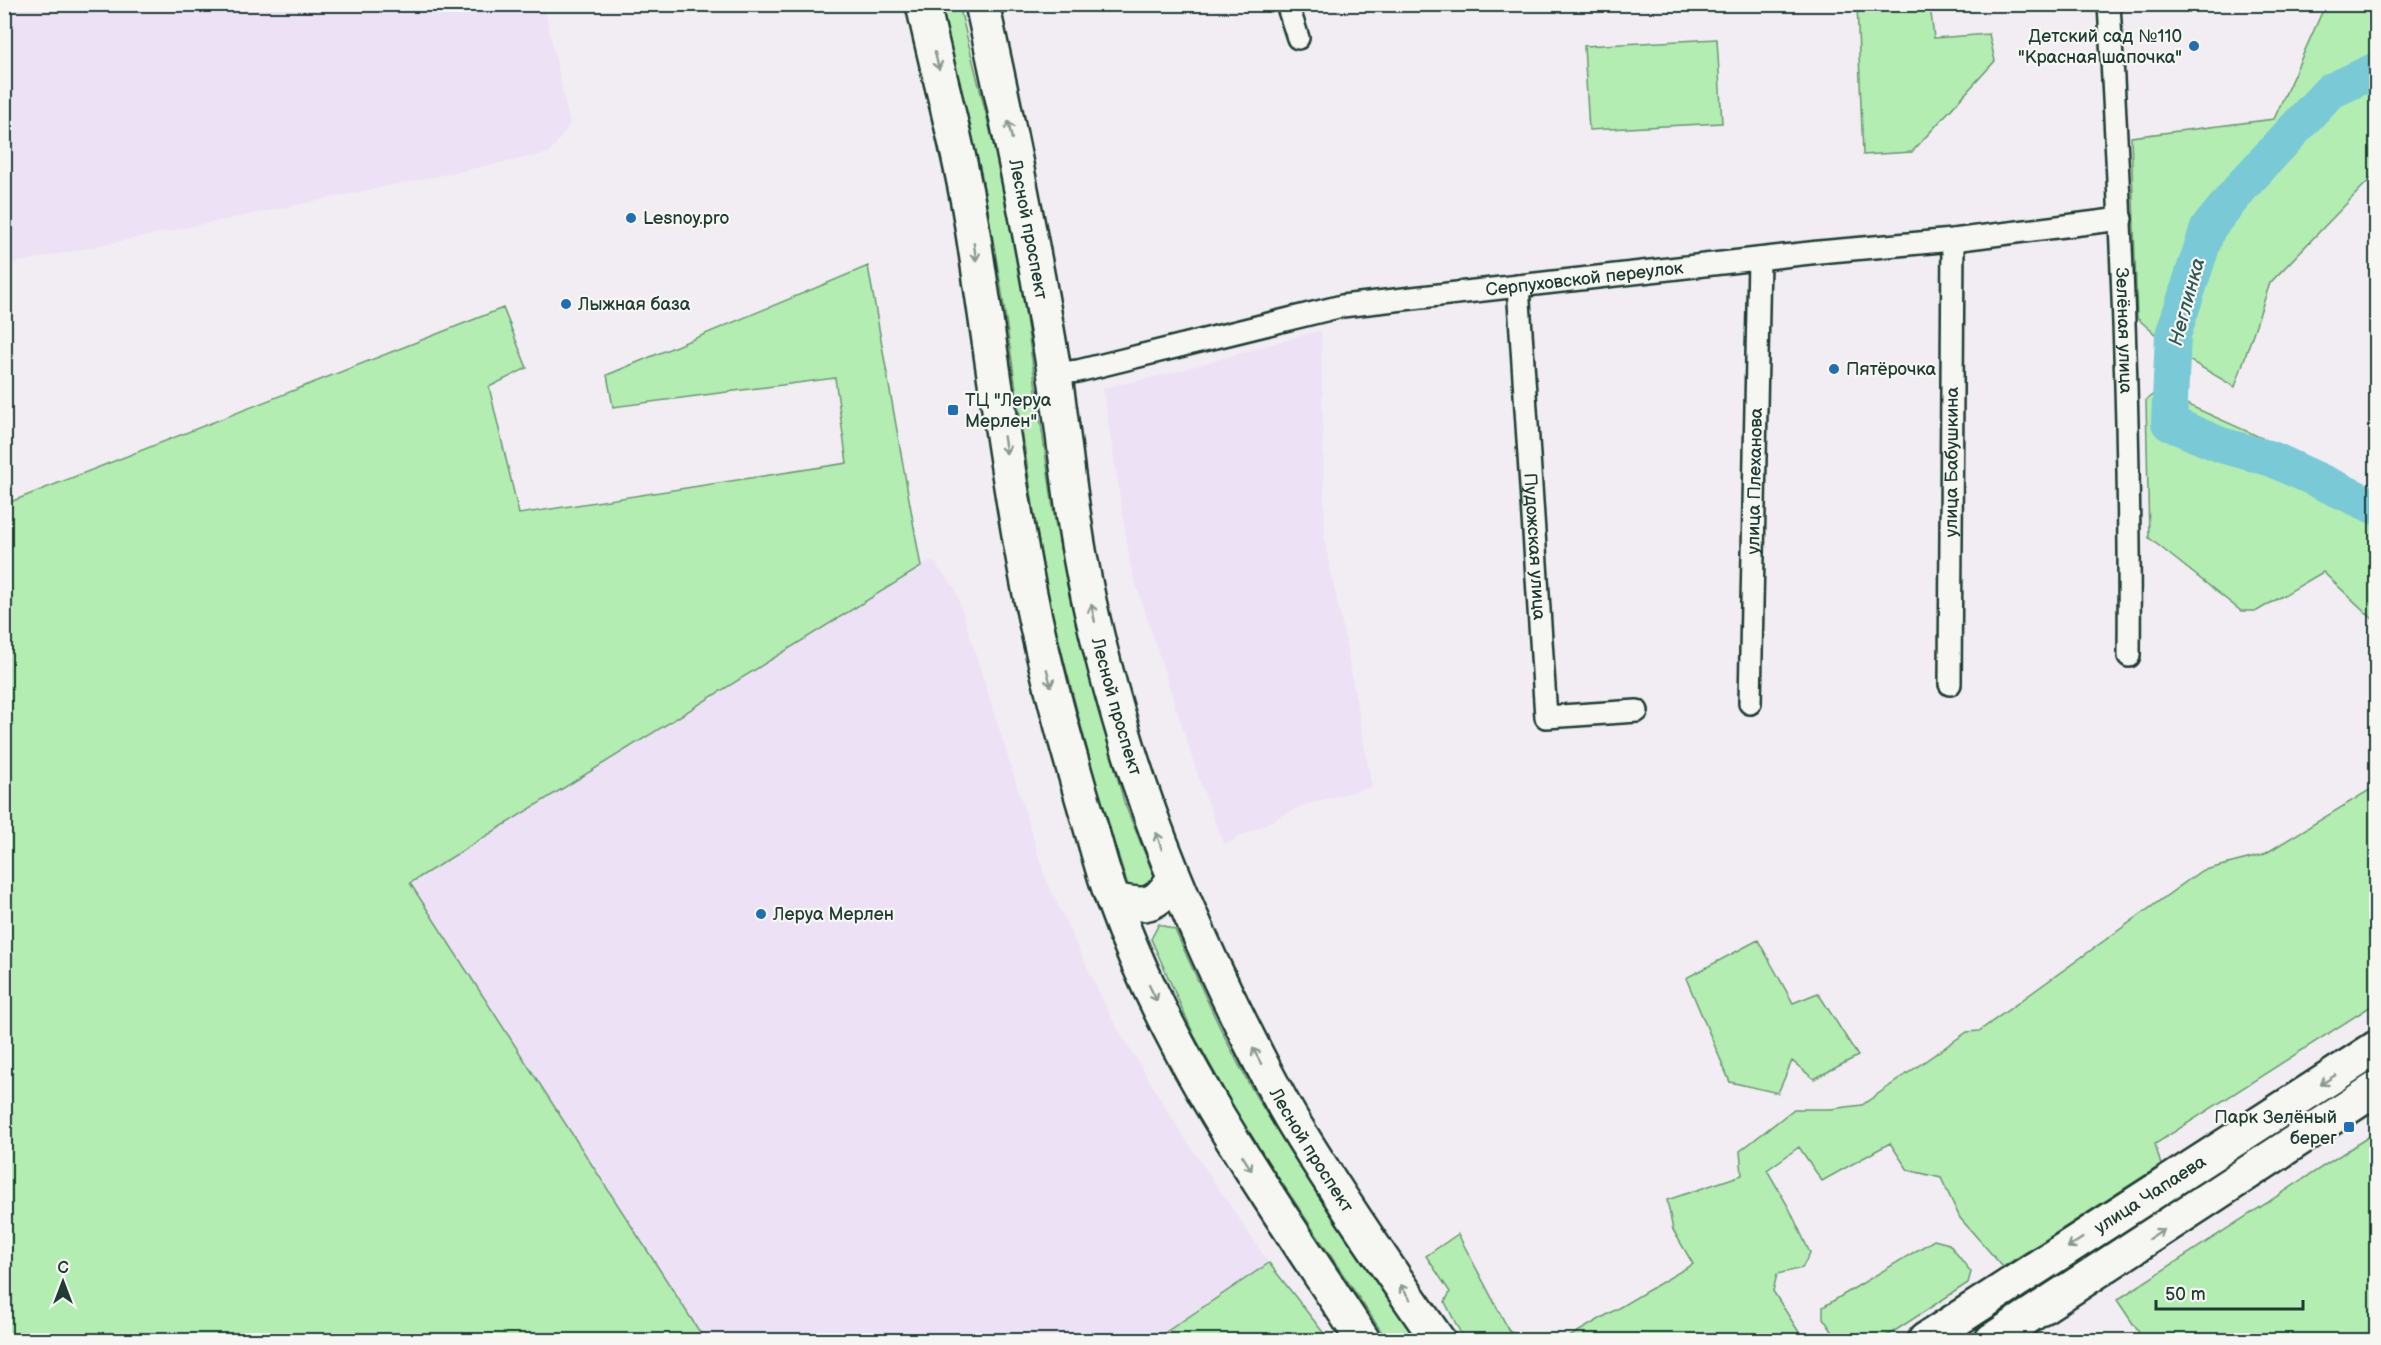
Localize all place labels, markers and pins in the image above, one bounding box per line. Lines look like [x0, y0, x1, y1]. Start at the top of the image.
place label: Детский сад №110 "Красная шапочка" [2018, 26, 2182, 68]
marker: Детский сад №110 "Красная шапочка" [2187, 39, 2201, 53]
place label: Lesnoy.pro [643, 208, 729, 229]
marker: Lesnoy.pro [624, 211, 638, 225]
place label: Лыжная база [577, 294, 691, 315]
marker: Лыжная база [559, 297, 573, 311]
place label: Пятёрочка [1846, 359, 1937, 380]
marker: Пятёрочка [1827, 362, 1841, 376]
place label: ТЦ "Леруа Мерлен" [965, 390, 1052, 432]
marker: ТЦ "Леруа Мерлен" [946, 403, 960, 417]
place label: Леруа Мерлен [772, 904, 894, 925]
marker: Леруа Мерлен [754, 907, 768, 921]
place label: Парк Зелёный берег [2214, 1107, 2337, 1149]
marker: Парк Зелёный берег [2342, 1120, 2356, 1134]

